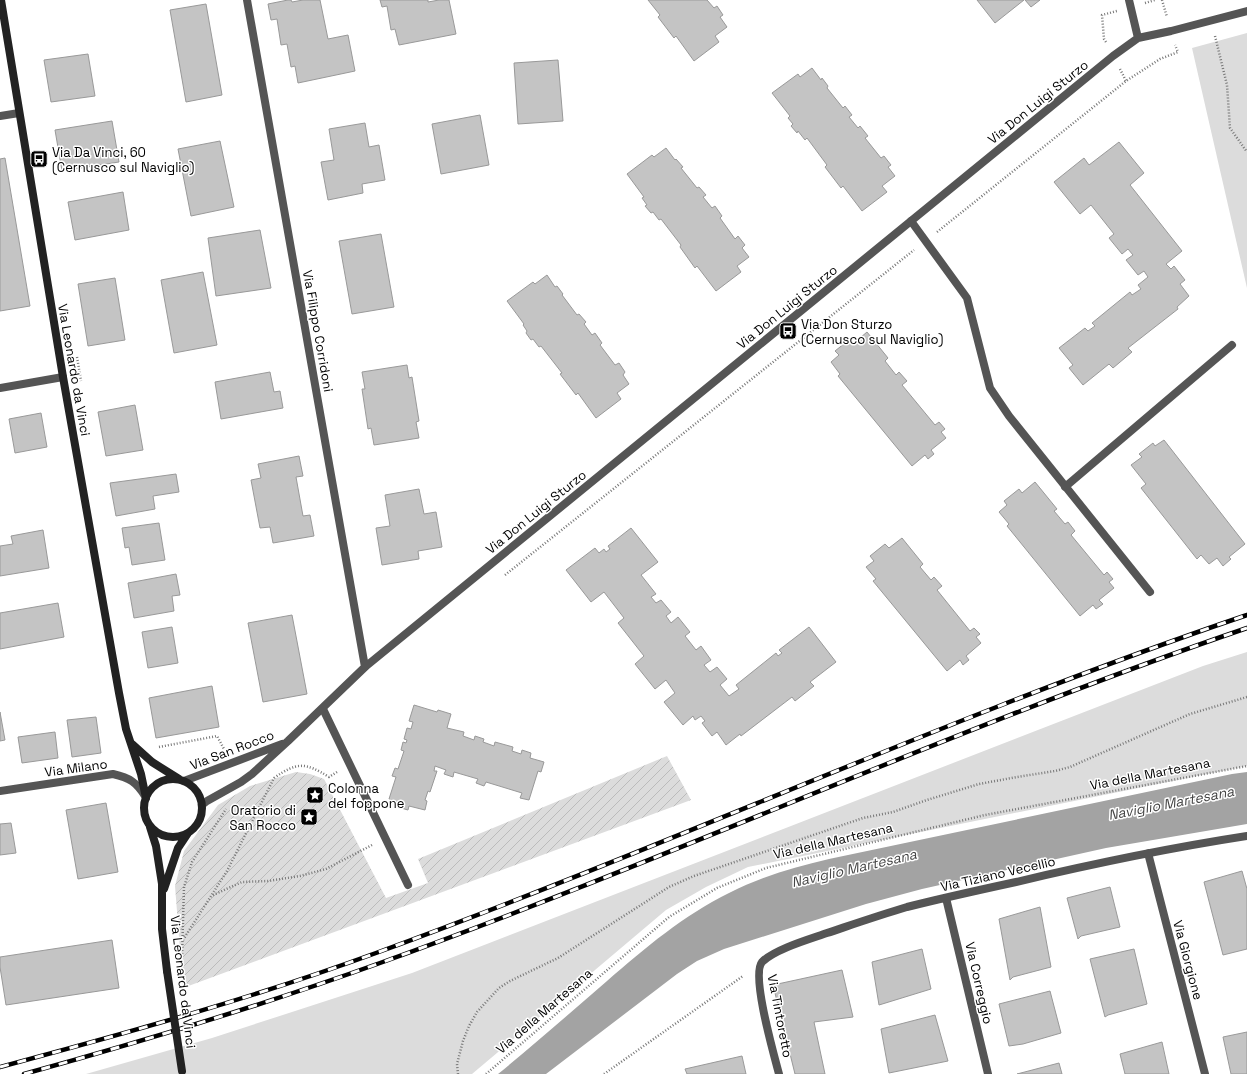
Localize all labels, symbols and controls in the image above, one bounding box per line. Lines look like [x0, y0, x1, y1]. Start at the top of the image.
street label: Via Don Luigi Sturzo [984, 56, 1092, 148]
place label: Via Da Vinci, 60 (Cernusco sul Naviglio) [52, 144, 194, 176]
bus stop icon: Via Da Vinci, 60 (Cernusco sul Naviglio) [29, 149, 49, 169]
street label: Via Don Luigi Sturzo [733, 261, 841, 353]
street label: Via Filippo Corridoni [299, 269, 337, 393]
street label: Via Leonardo da Vinci [54, 303, 94, 437]
place label: Via Don Sturzo (Cernusco sul Naviglio) [801, 316, 943, 348]
bus stop icon: Via Don Sturzo (Cernusco sul Naviglio) [778, 321, 798, 341]
street label: Via Don Luigi Sturzo [482, 466, 590, 558]
street label: Via San Rocco [188, 726, 276, 774]
street label: Via della Martesana [1088, 754, 1212, 794]
street label: Via Milano [44, 755, 108, 781]
place label: Colonna del foppone [328, 780, 405, 812]
water label: Naviglio Martesana [1106, 782, 1236, 824]
place icon: Colonna del foppone [305, 785, 325, 805]
place label: Oratorio di San Rocco [229, 802, 296, 834]
place icon: Oratorio di San Rocco [299, 807, 319, 827]
street label: Via della Martesana [772, 819, 895, 863]
water label: Naviglio Martesana [790, 845, 919, 891]
street label: Via Tiziano Vecellio [939, 853, 1057, 895]
street label: Via Leonardo da Vinci [166, 915, 200, 1049]
street label: Via Giorgione [1169, 918, 1207, 1002]
street label: Via Correggio [961, 940, 997, 1026]
street label: Via della Martesana [492, 964, 596, 1057]
street label: Via Tintoretto [764, 973, 796, 1059]

